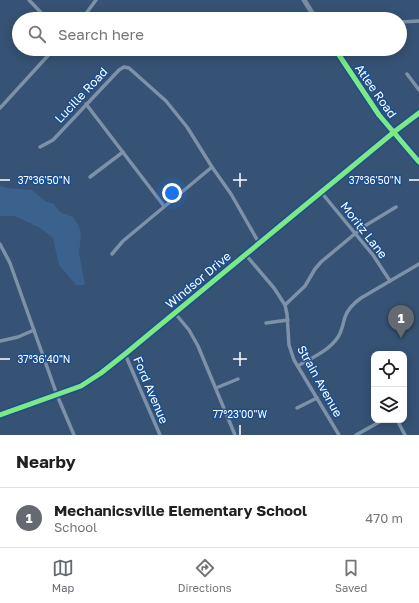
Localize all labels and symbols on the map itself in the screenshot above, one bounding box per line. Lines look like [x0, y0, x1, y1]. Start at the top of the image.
street label: Atlee Road [352, 61, 400, 121]
street label: Lucille Road [51, 64, 111, 126]
text: 37°36'50"N [18, 174, 70, 186]
text: 37°36'50"N [349, 174, 401, 186]
your location [162, 183, 182, 203]
street label: Moritz Lane [337, 199, 391, 261]
street label: Windsor Drive [162, 248, 234, 312]
pin: 1 [388, 305, 414, 338]
street label: Strain Avenue [294, 343, 346, 419]
text: 37°36'40"N [18, 353, 70, 365]
street label: Ford Avenue [130, 354, 172, 426]
text: 77°23'00"W [213, 408, 268, 420]

